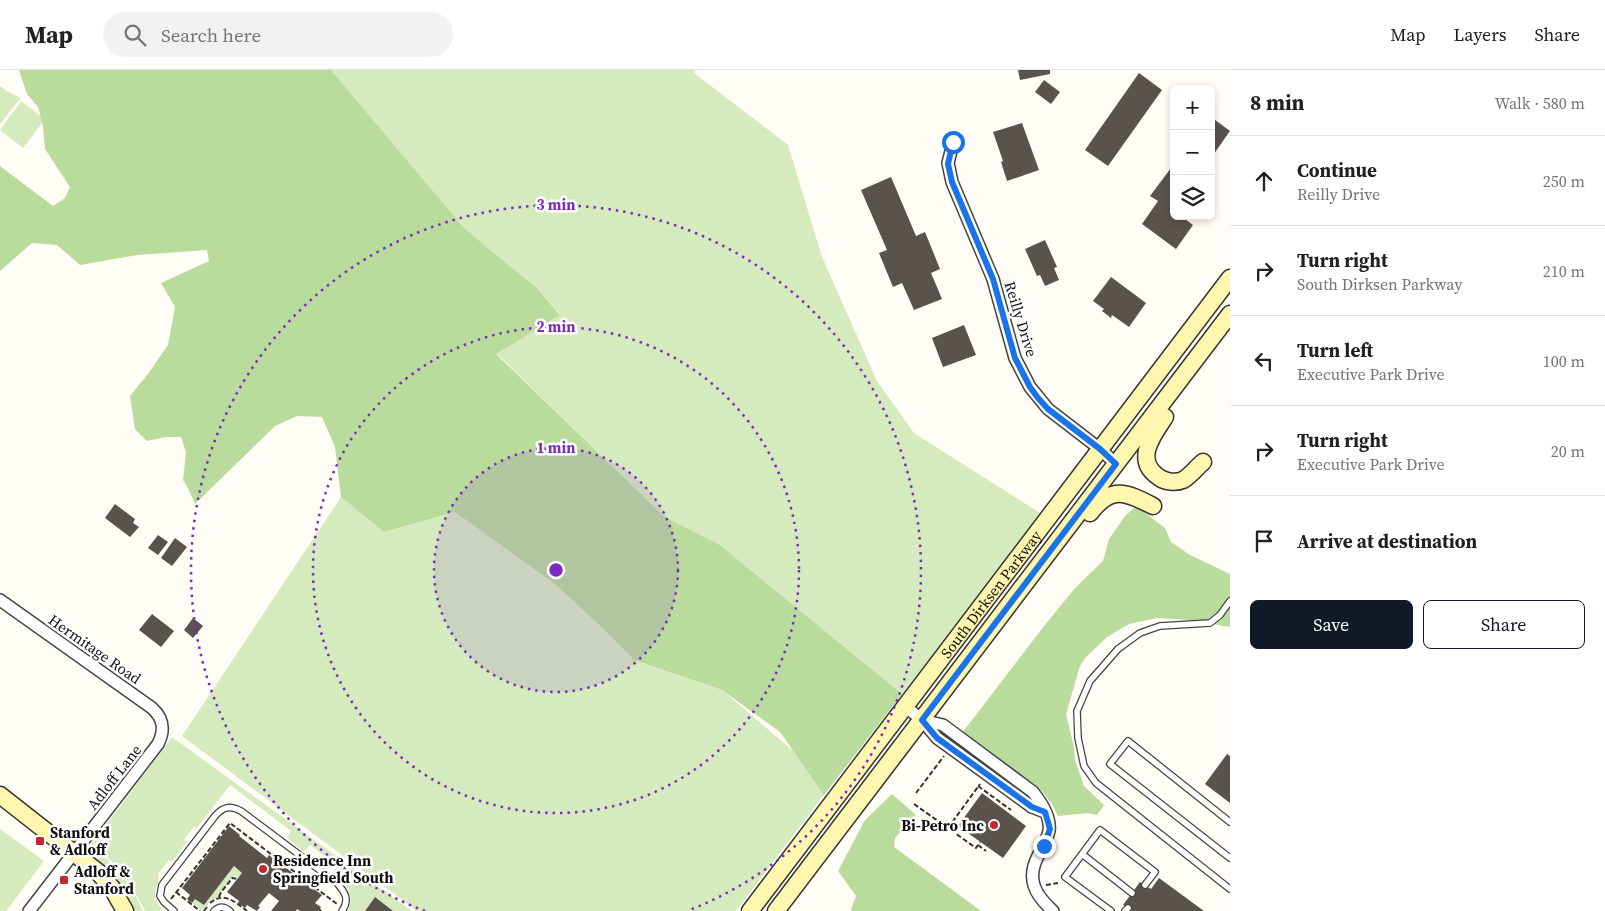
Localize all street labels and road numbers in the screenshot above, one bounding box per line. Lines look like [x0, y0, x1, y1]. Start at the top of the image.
street label: Reilly Drive [1000, 279, 1043, 360]
street label: South Dirksen Parkway [935, 525, 1046, 662]
street label: Hermitage Road [44, 609, 146, 689]
street label: Adloff Lane [82, 740, 146, 814]

